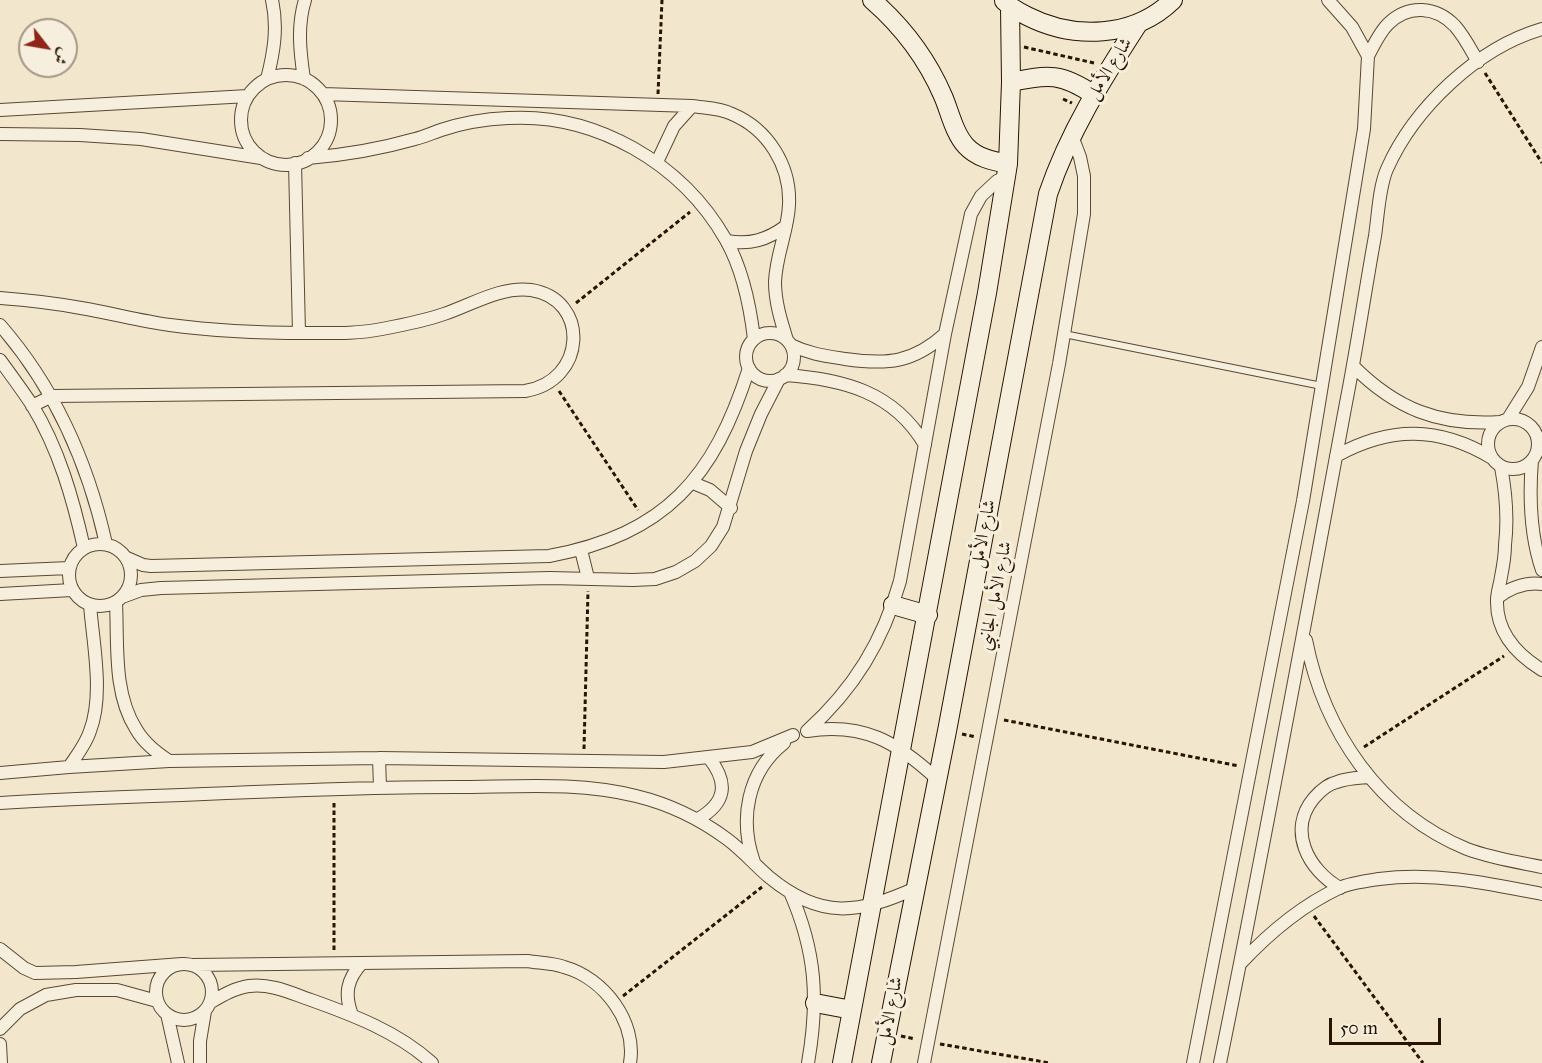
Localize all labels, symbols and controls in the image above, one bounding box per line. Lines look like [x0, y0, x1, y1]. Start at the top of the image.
north arrow [18, 18, 78, 78]
street label: شارع الأمل [1083, 34, 1137, 104]
text: ش [50, 45, 74, 68]
street label: شارع الأمل [967, 498, 1001, 570]
street label: شارع الأمل الجانبي [975, 540, 1017, 652]
street label: شارع الأمل [874, 975, 908, 1047]
scale bar [1332, 1006, 1444, 1044]
text: 50 m [1340, 1017, 1378, 1039]

